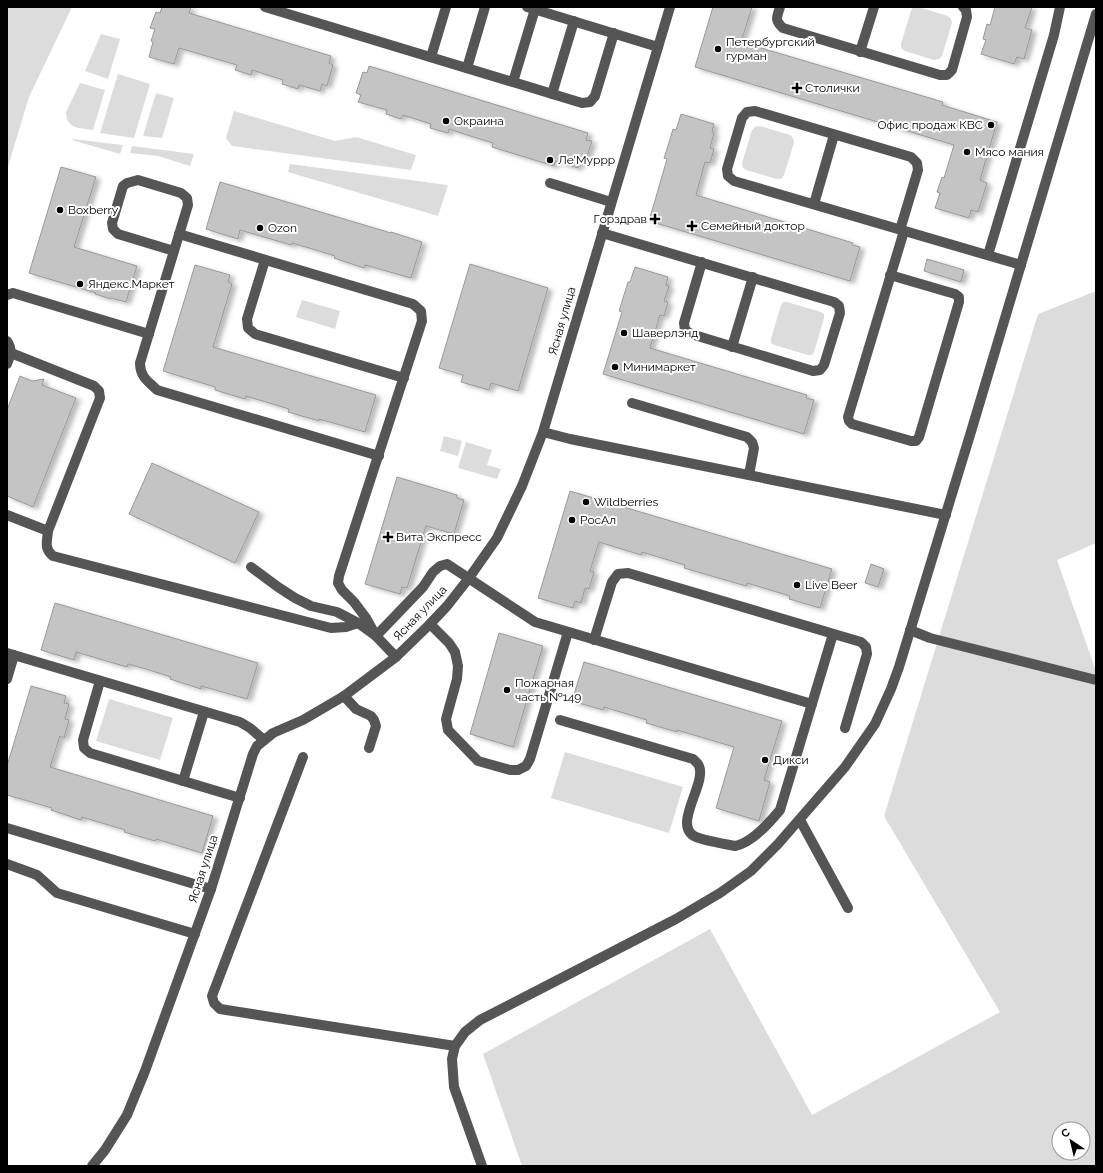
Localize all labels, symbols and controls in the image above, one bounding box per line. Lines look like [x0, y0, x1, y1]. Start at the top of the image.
place label: Петербургский гурман [726, 35, 815, 63]
marker: Петербургский гурман [713, 44, 723, 54]
place label: Столички [805, 81, 860, 95]
marker: Столички [792, 83, 802, 93]
place label: Окраина [454, 114, 504, 128]
marker: Окраина [441, 116, 451, 126]
place label: Офис продаж КВС [878, 118, 983, 132]
marker: Офис продаж КВС [986, 120, 996, 130]
place label: Мясо мания [975, 145, 1044, 159]
marker: Мясо мания [962, 147, 972, 157]
place label: Ле'Муррр [558, 153, 615, 167]
marker: Ле'Муррр [545, 155, 555, 165]
place label: Boxberry [68, 203, 119, 217]
marker: Boxberry [55, 205, 65, 215]
place label: Горздрав [593, 212, 647, 226]
marker: Горздрав [650, 214, 660, 224]
place label: Семейный доктор [701, 219, 805, 233]
marker: Семейный доктор [686, 220, 698, 232]
place label: Ozon [268, 221, 297, 235]
marker: Ozon [255, 223, 265, 233]
place label: Яндекс.Маркет [88, 277, 175, 291]
marker: Яндекс.Маркет [75, 279, 85, 289]
street label: Ясная улица [546, 285, 578, 357]
place label: Шаверлэнд [632, 326, 698, 340]
marker: Шаверлэнд [619, 328, 629, 338]
place label: Минимаркет [623, 360, 696, 374]
marker: Минимаркет [610, 362, 620, 372]
place label: Wildberries [594, 495, 658, 509]
marker: Wildberries [581, 497, 591, 507]
place label: РосАл [580, 513, 616, 527]
marker: РосАл [567, 515, 577, 525]
place label: Вита Экспресс [396, 530, 482, 544]
marker: Вита Экспресс [383, 532, 393, 542]
place label: Live Beer [805, 578, 858, 592]
marker: Live Beer [792, 580, 802, 590]
street label: Ясная улица [390, 583, 450, 643]
place label: Пожарная чаcть №149 [515, 676, 581, 704]
marker: Пожарная чаcть №149 [502, 685, 512, 695]
place label: Дикси [773, 753, 809, 767]
marker: Дикси [760, 755, 770, 765]
street label: Ясная улица [185, 833, 221, 905]
north arrow [1051, 1121, 1091, 1161]
text: С [1059, 1125, 1073, 1141]

